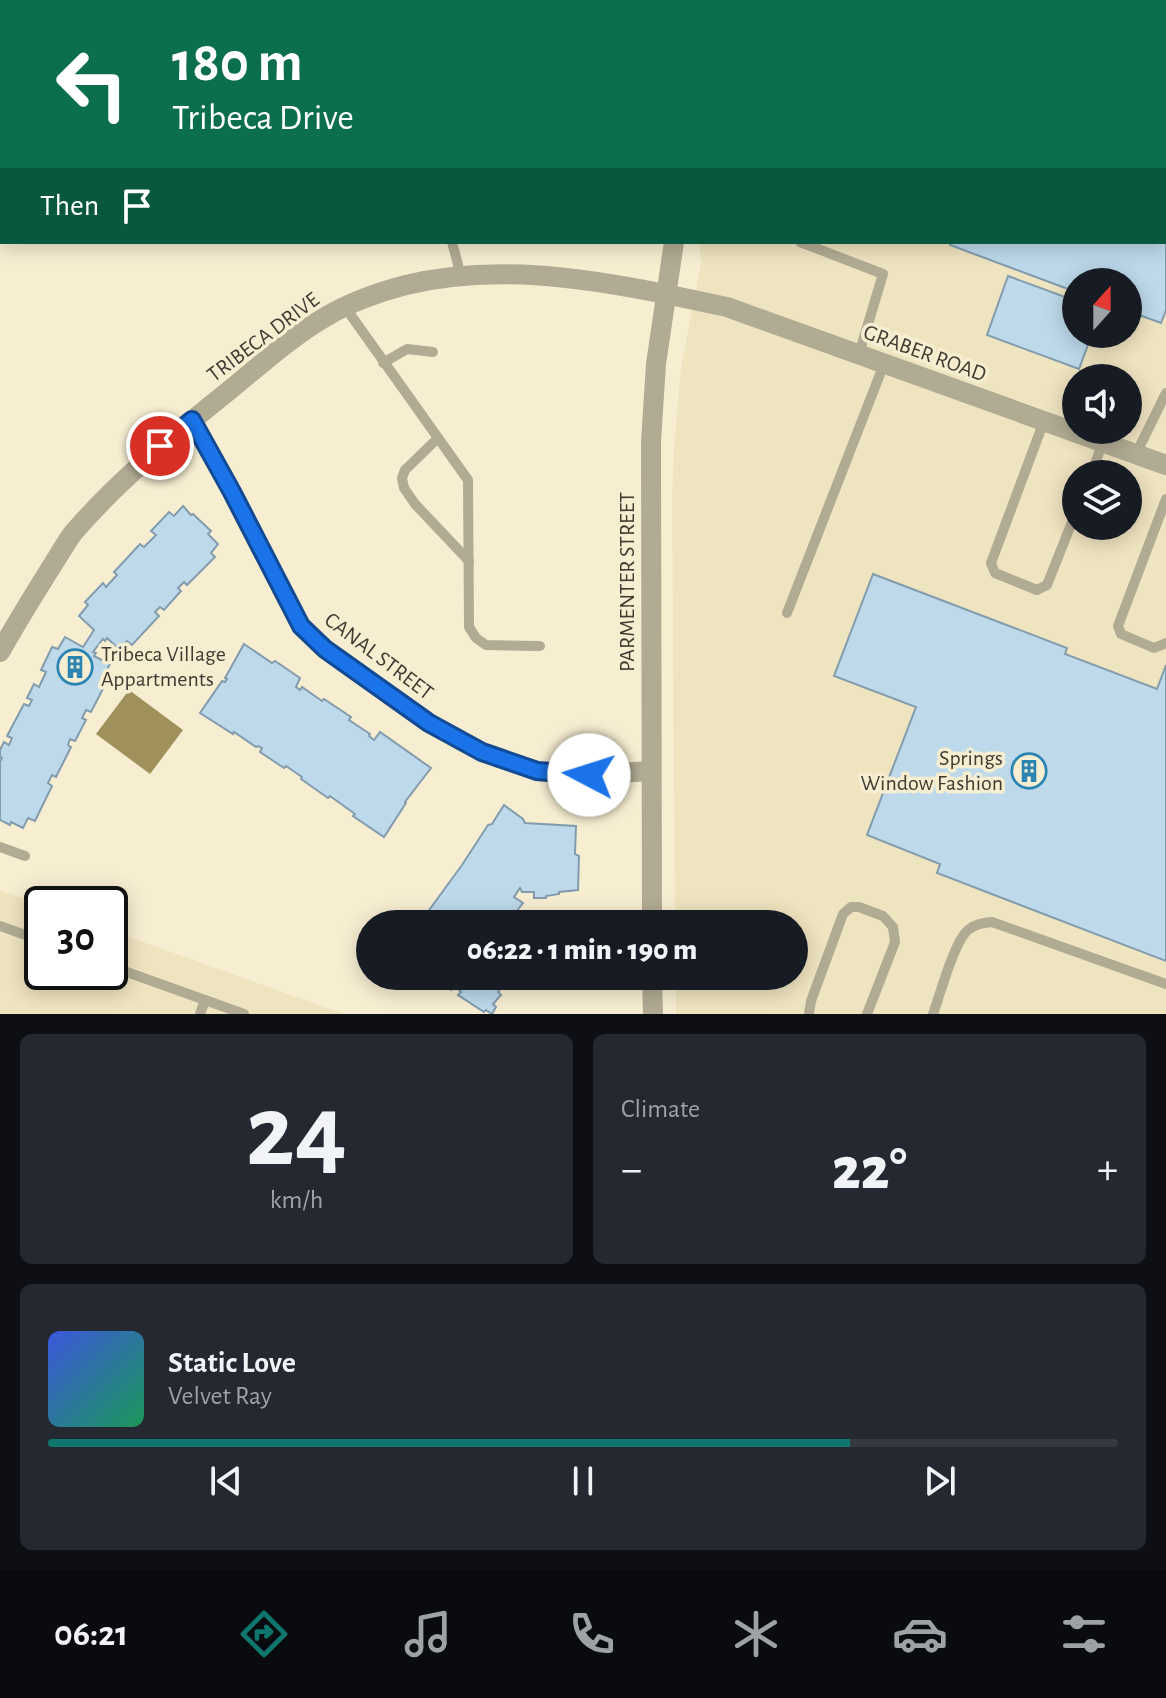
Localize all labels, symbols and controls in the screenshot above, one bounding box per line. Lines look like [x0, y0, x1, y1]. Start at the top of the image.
icon: left [40, 32, 144, 136]
text: 180 m [172, 35, 303, 91]
text: Tribeca Drive [172, 100, 354, 136]
icon: arrive [115, 184, 159, 228]
text: Then [40, 191, 99, 221]
north arrow [1062, 268, 1142, 348]
map controls [1062, 268, 1142, 540]
street label: TRIBECA DRIVE [203, 288, 323, 386]
street label: GRABER ROAD [861, 321, 989, 385]
button: sound [1062, 364, 1142, 444]
pin [126, 412, 194, 480]
icon: arrive [138, 424, 182, 468]
button: layers [1062, 460, 1142, 540]
street label: PARMENTER STREET [616, 492, 638, 672]
street label: CANAL STREET [321, 608, 438, 704]
place label: Tribeca Village Appartments [101, 643, 226, 690]
building icon: Tribeca Village Appartments [56, 648, 94, 686]
position arrow [547, 733, 631, 817]
place label: Springs Window Fashion [860, 747, 1003, 794]
building icon: Springs Window Fashion [1010, 752, 1048, 790]
speed limit sign: 30 [24, 886, 128, 990]
text: 06:22 · 1 min · 190 m [467, 935, 697, 965]
text: 24 [246, 1081, 347, 1185]
text: Climate [621, 1096, 700, 1122]
text: 22° [832, 1140, 907, 1200]
text: − [621, 1148, 642, 1192]
text: + [1097, 1148, 1118, 1192]
text: km/h [270, 1187, 323, 1213]
text: Static Love [168, 1348, 296, 1378]
text: Velvet Ray [168, 1383, 272, 1409]
icon: previous [204, 1459, 248, 1503]
icon: pause [561, 1459, 605, 1503]
icon: next [918, 1459, 962, 1503]
icon: directions [236, 1606, 292, 1662]
icon: music [400, 1606, 456, 1662]
icon: phone [564, 1606, 620, 1662]
icon: climate [728, 1606, 784, 1662]
icon: car [892, 1606, 948, 1662]
icon: filters [1056, 1606, 1112, 1662]
text: 06:21 [54, 1616, 128, 1652]

